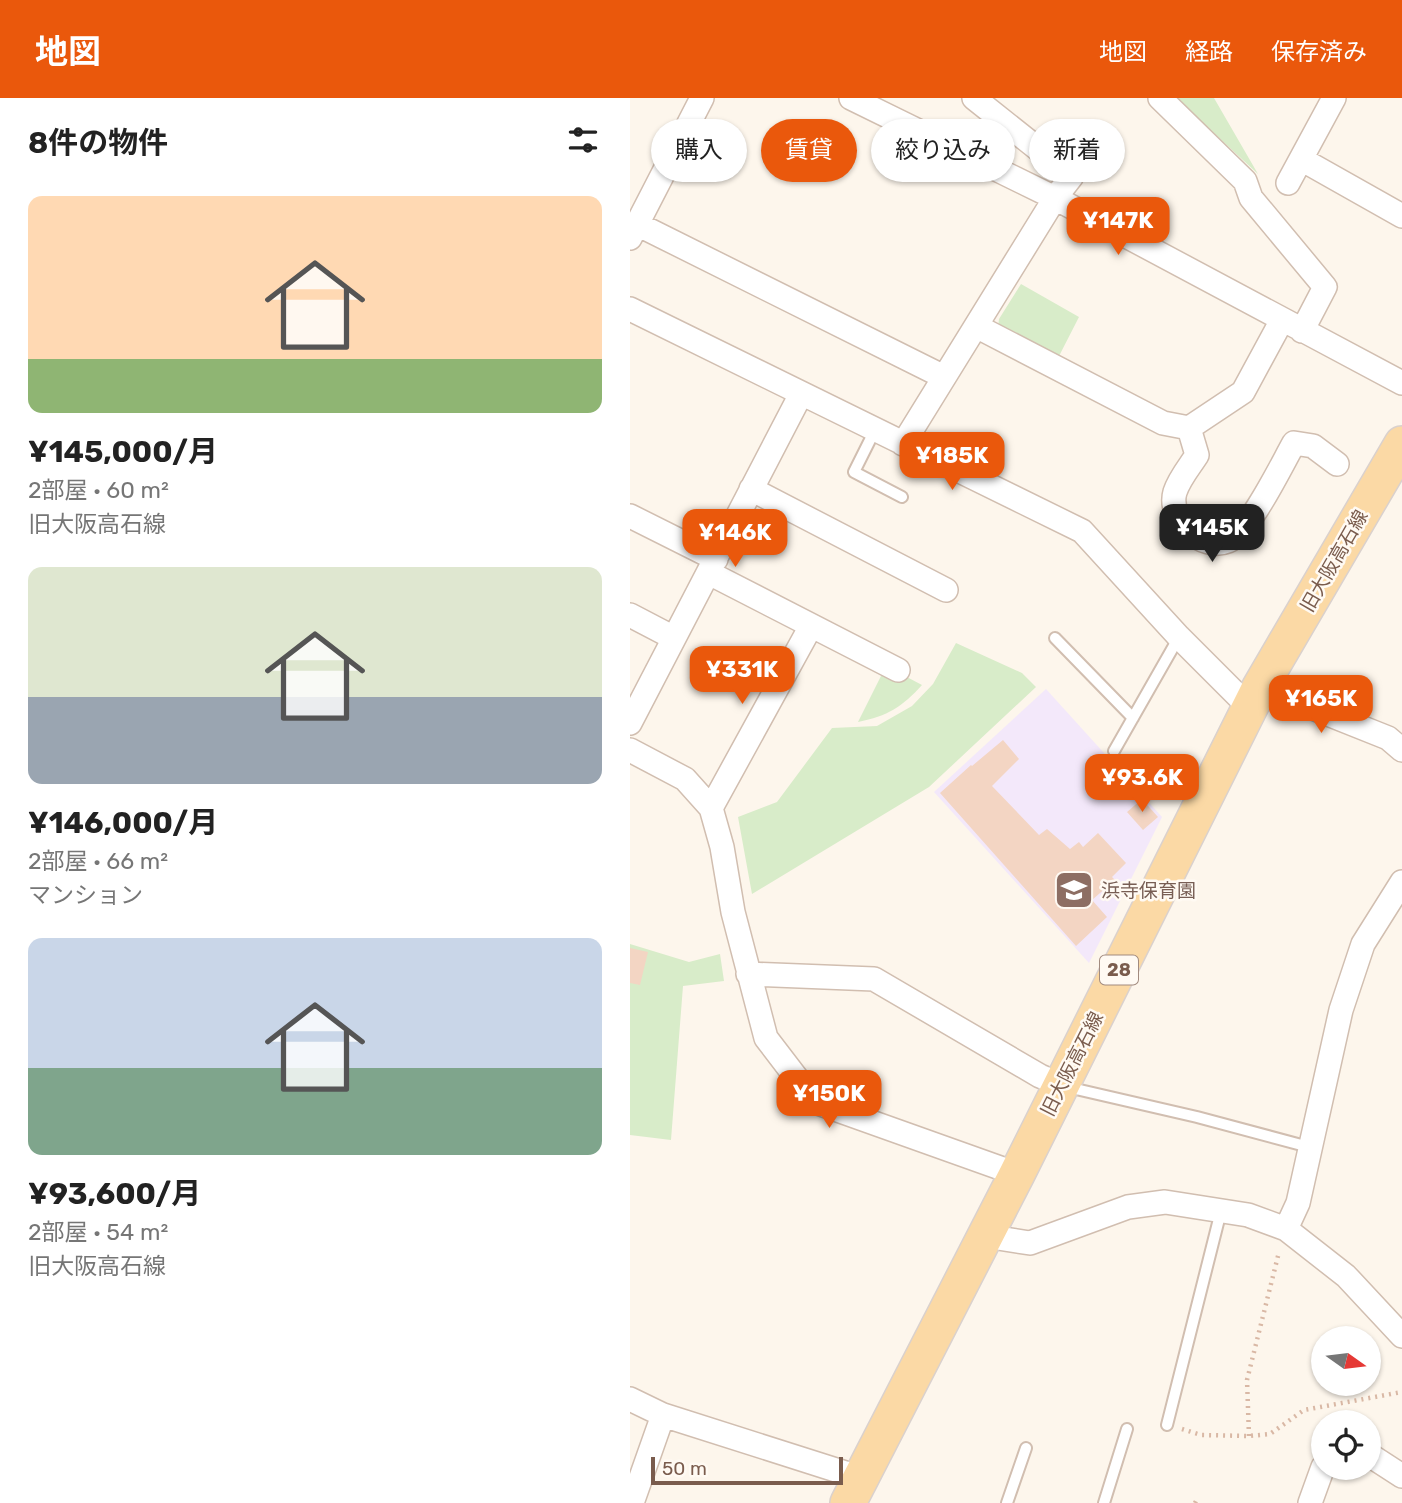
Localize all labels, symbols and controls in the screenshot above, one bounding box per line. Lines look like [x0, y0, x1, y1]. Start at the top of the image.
text: 地図 [35, 32, 101, 71]
text: 地図 [1099, 38, 1147, 66]
text: 経路 [1185, 38, 1233, 66]
text: 保存済み [1271, 38, 1367, 66]
chip: 購入 [651, 119, 747, 182]
chip: 賃貸 [761, 119, 857, 182]
chip: 絞り込み [871, 119, 1015, 182]
chip: 新着 [1029, 119, 1125, 182]
icon: filters [564, 121, 602, 159]
text: 8件の物件 [28, 125, 168, 161]
pin: ¥147K [1069, 198, 1167, 257]
text: ¥147K [1083, 206, 1153, 234]
icon: home [252, 242, 378, 368]
pin: ¥185K [903, 432, 1001, 492]
text: ¥145,000/月 [28, 434, 218, 470]
text: ¥185K [916, 441, 988, 469]
text: 2部屋 · 60 m² [28, 476, 169, 504]
pin: ¥145K [1163, 504, 1261, 564]
street label: 旧大阪高石線 [1296, 506, 1372, 616]
text: 旧大阪高石線 [28, 510, 166, 538]
pin: ¥146K [686, 510, 784, 569]
text: ¥145K [1175, 513, 1249, 541]
text: ¥146K [698, 518, 772, 546]
icon: home [252, 613, 378, 739]
pin: ¥331K [693, 646, 791, 706]
text: ¥331K [706, 655, 778, 683]
pin: ¥165K [1272, 676, 1370, 735]
text: ¥165K [1285, 684, 1357, 712]
pin: ¥93.6K [1085, 754, 1199, 814]
text: ¥93.6K [1101, 763, 1183, 791]
text: ¥146,000/月 [28, 805, 218, 841]
text: 2部屋 · 66 m² [28, 847, 168, 875]
school or university icon: 浜寺保育園 [1053, 869, 1095, 911]
place label: 浜寺保育園 [1101, 879, 1196, 902]
text: マンション [28, 881, 143, 909]
road number: 28 [1100, 956, 1138, 984]
icon: home [252, 984, 378, 1110]
street label: 旧大阪高石線 [1036, 1008, 1108, 1120]
pin: ¥150K [780, 1070, 878, 1130]
text: ¥150K [792, 1079, 866, 1107]
text: ¥93,600/月 [28, 1176, 201, 1212]
text: 2部屋 · 54 m² [28, 1218, 168, 1246]
text: 旧大阪高石線 [28, 1252, 166, 1280]
north arrow [1311, 1326, 1381, 1396]
map controls [1311, 1326, 1381, 1480]
button: locate [1311, 1410, 1381, 1480]
scale bar [651, 1454, 844, 1486]
text: 50 m [662, 1457, 707, 1480]

